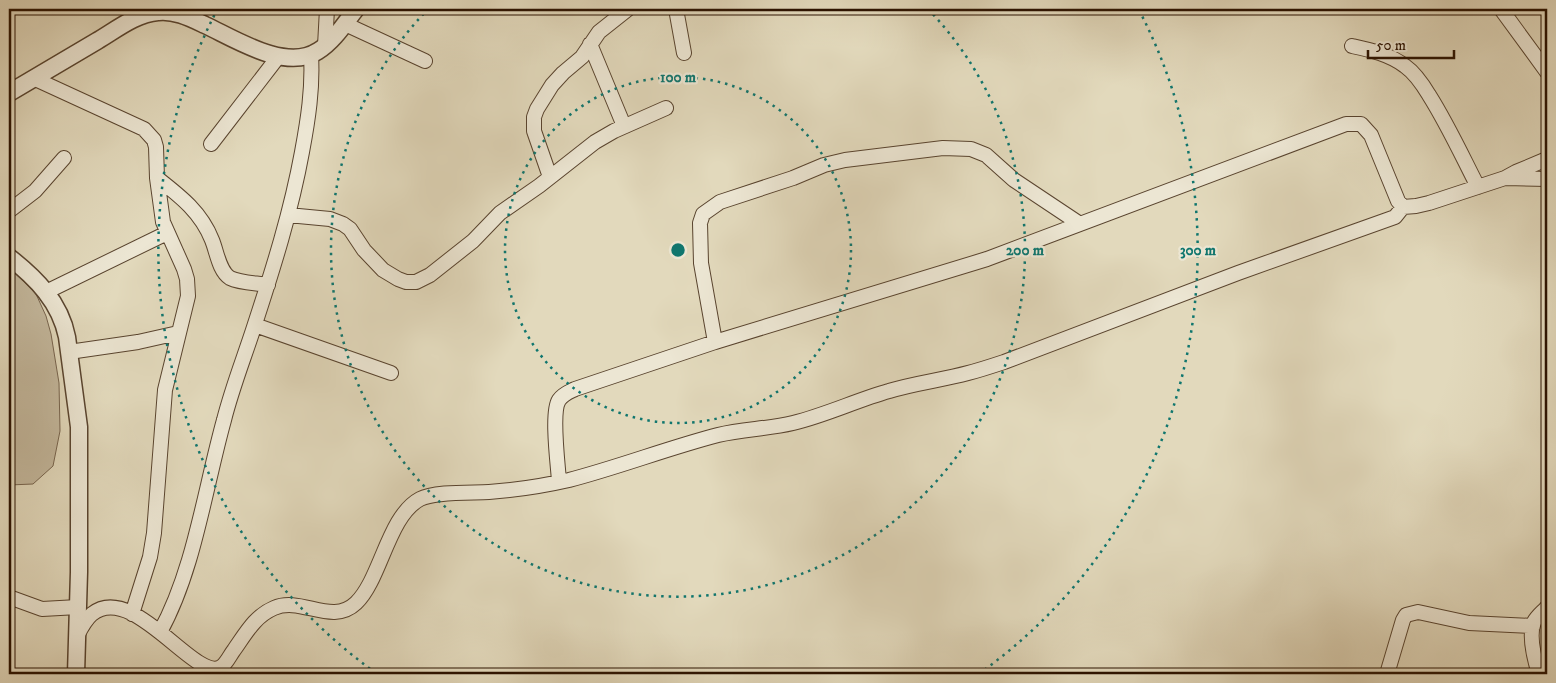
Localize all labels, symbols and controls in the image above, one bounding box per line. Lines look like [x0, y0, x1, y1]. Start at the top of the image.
scale bar [1368, 28, 1455, 60]
text: 50 m [1376, 36, 1406, 55]
text: 100 m [660, 68, 697, 87]
centre of rings [669, 241, 687, 259]
text: 200 m [1006, 241, 1045, 260]
text: 300 m [1180, 241, 1217, 260]

